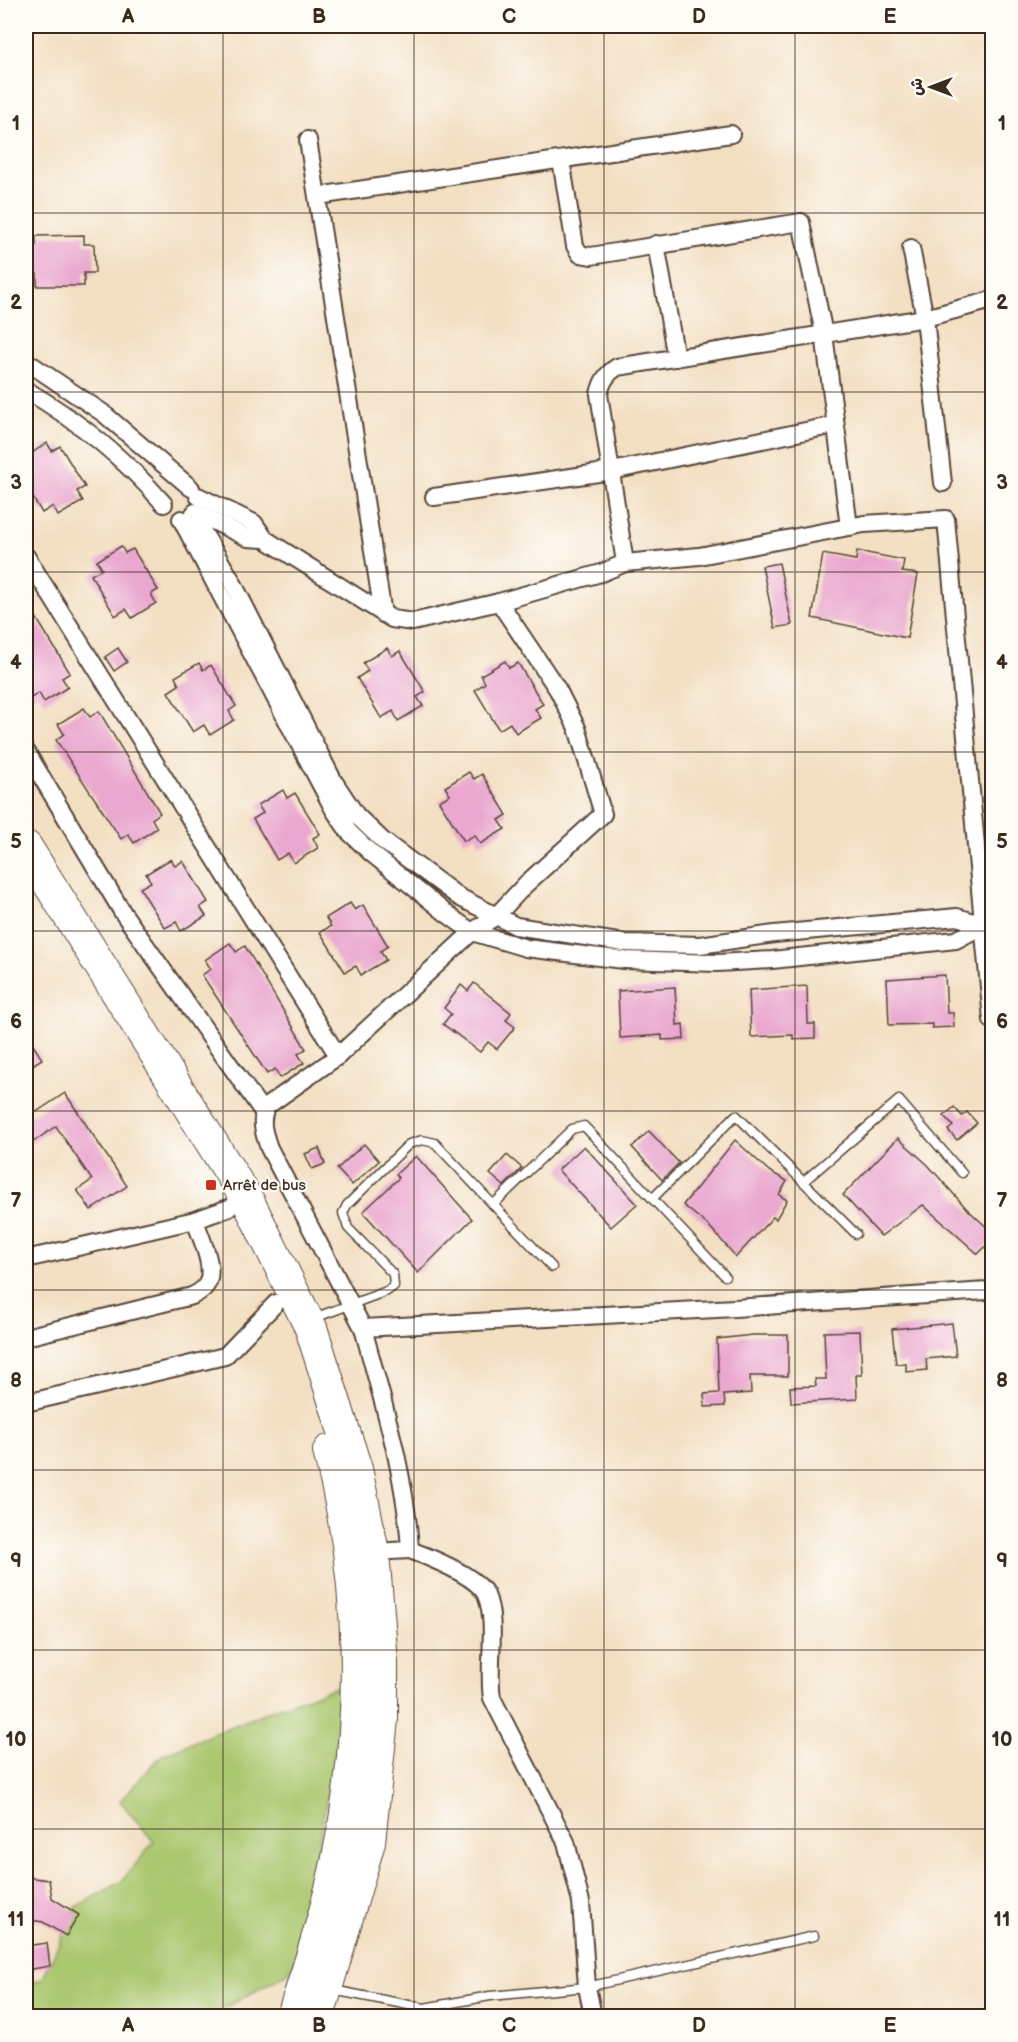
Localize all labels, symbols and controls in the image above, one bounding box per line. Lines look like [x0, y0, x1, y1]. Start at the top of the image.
text: A [121, 5, 135, 29]
text: B [312, 5, 326, 29]
text: C [502, 5, 516, 29]
text: D [692, 5, 706, 29]
text: E [884, 5, 897, 29]
north arrow [901, 57, 961, 117]
text: ش [908, 78, 927, 96]
text: 1 [12, 112, 20, 136]
text: 1 [998, 112, 1006, 136]
text: 2 [10, 291, 22, 315]
text: 2 [996, 291, 1008, 315]
text: 3 [10, 471, 22, 495]
text: 3 [996, 471, 1008, 495]
text: 4 [10, 651, 22, 675]
text: 4 [996, 651, 1008, 675]
text: 5 [10, 830, 22, 854]
text: 5 [996, 830, 1008, 854]
text: 6 [10, 1010, 22, 1034]
text: 6 [996, 1010, 1008, 1034]
place label: Arrêt de bus [223, 1176, 307, 1195]
marker: Arrêt de bus [204, 1178, 218, 1192]
text: 7 [10, 1189, 22, 1213]
text: 7 [996, 1189, 1008, 1213]
text: 8 [10, 1369, 22, 1393]
text: 8 [996, 1369, 1008, 1393]
text: 9 [10, 1549, 22, 1573]
text: 9 [996, 1549, 1008, 1573]
text: 10 [6, 1728, 26, 1752]
text: 10 [992, 1728, 1012, 1752]
text: 11 [8, 1908, 24, 1932]
text: 11 [994, 1908, 1010, 1932]
text: A [121, 2014, 135, 2038]
text: B [312, 2014, 326, 2038]
text: C [502, 2014, 516, 2038]
text: D [692, 2014, 706, 2038]
text: E [884, 2014, 897, 2038]

